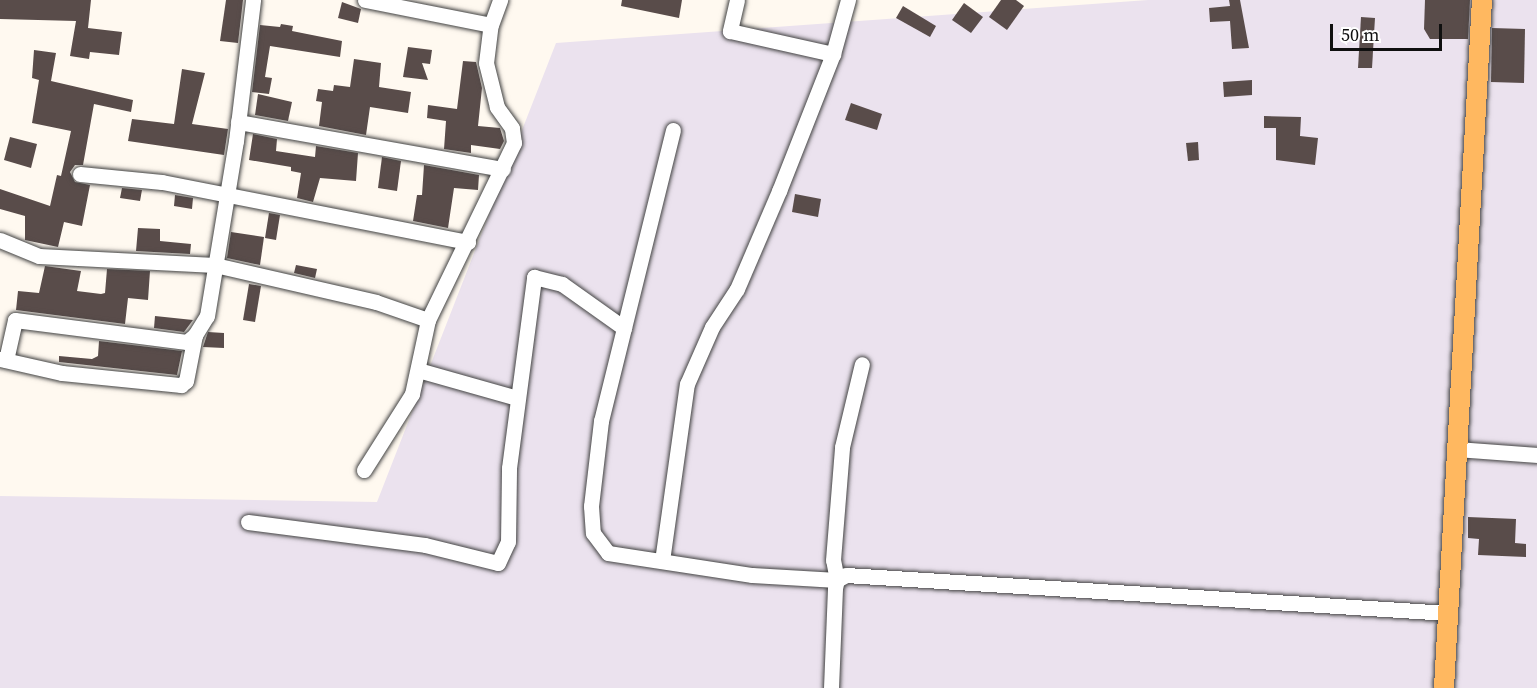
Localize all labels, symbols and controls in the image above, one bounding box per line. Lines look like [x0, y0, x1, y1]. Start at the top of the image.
scale bar [1333, 12, 1446, 50]
text: 50 m [1341, 22, 1379, 47]

